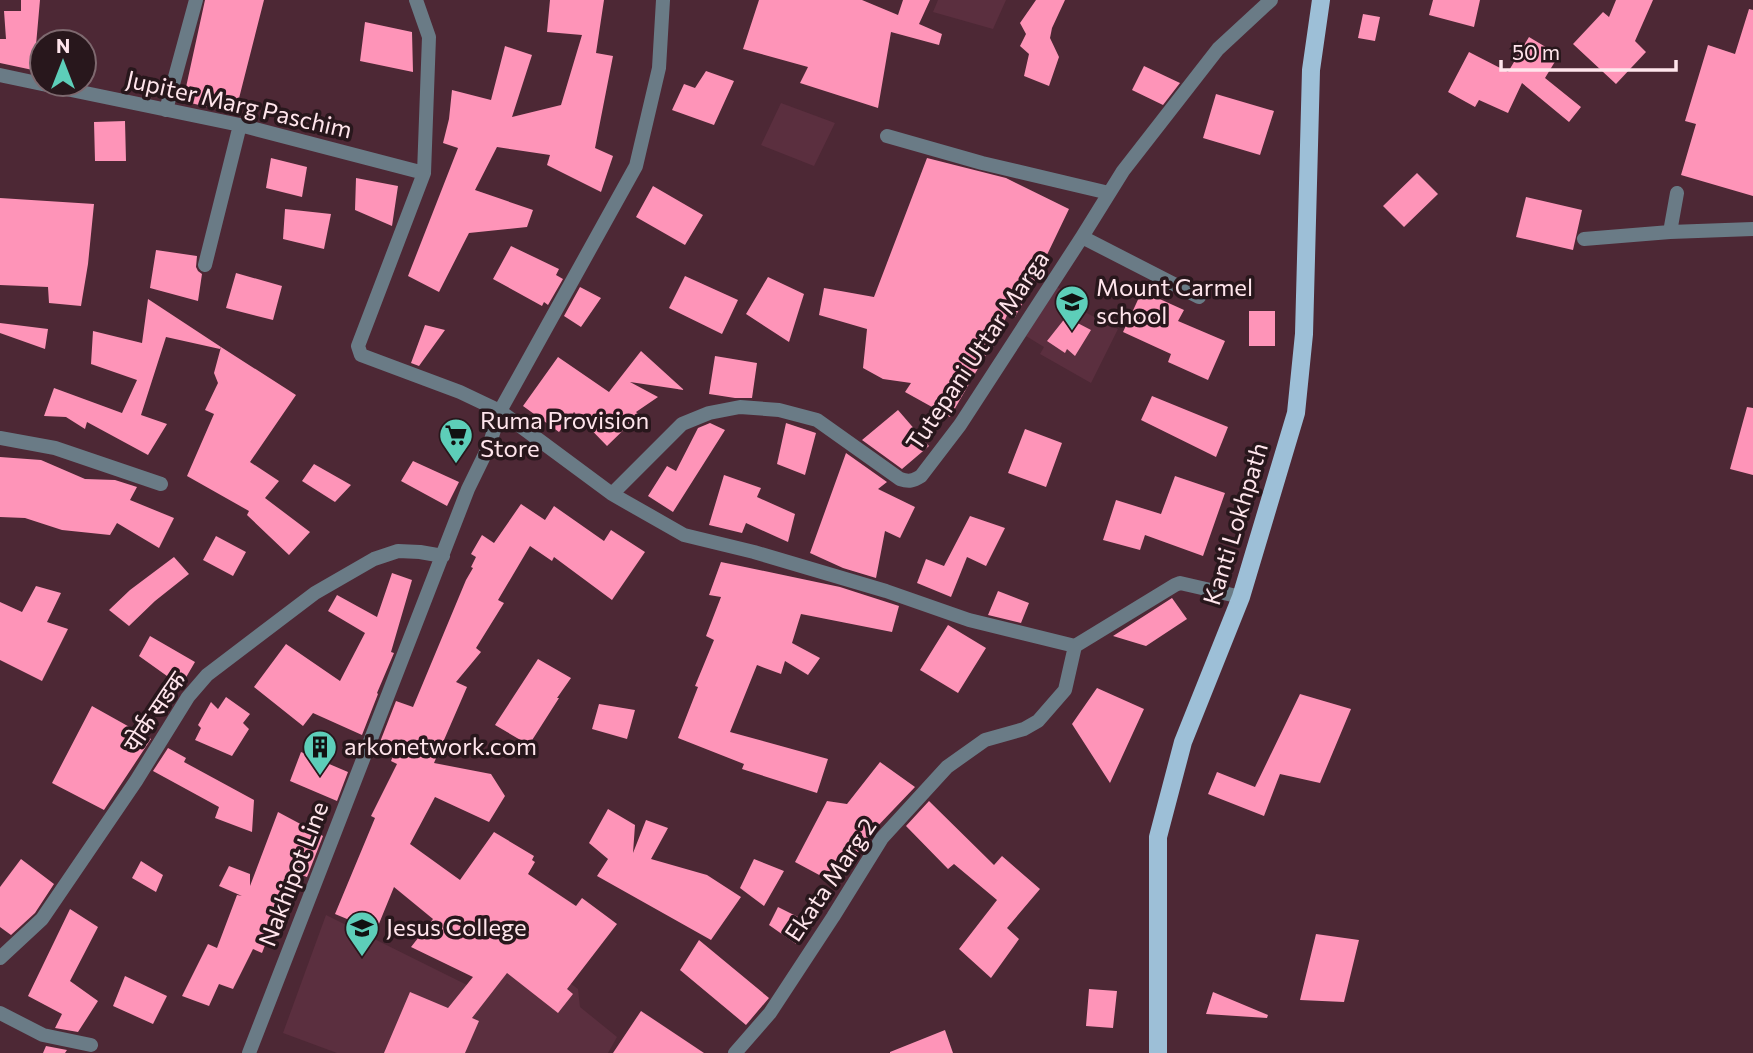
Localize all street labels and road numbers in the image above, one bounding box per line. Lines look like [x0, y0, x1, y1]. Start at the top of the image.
street label: Jupiter Marg Paschim [124, 63, 355, 144]
street label: Tutepani Uttar Marga [899, 245, 1054, 456]
street label: Kanti Lokhpath [1196, 439, 1273, 608]
street label: योर्क सडक [116, 665, 191, 757]
street label: Nakhipot Line [252, 797, 333, 950]
street label: Ekata Marg 2 [778, 812, 882, 946]

